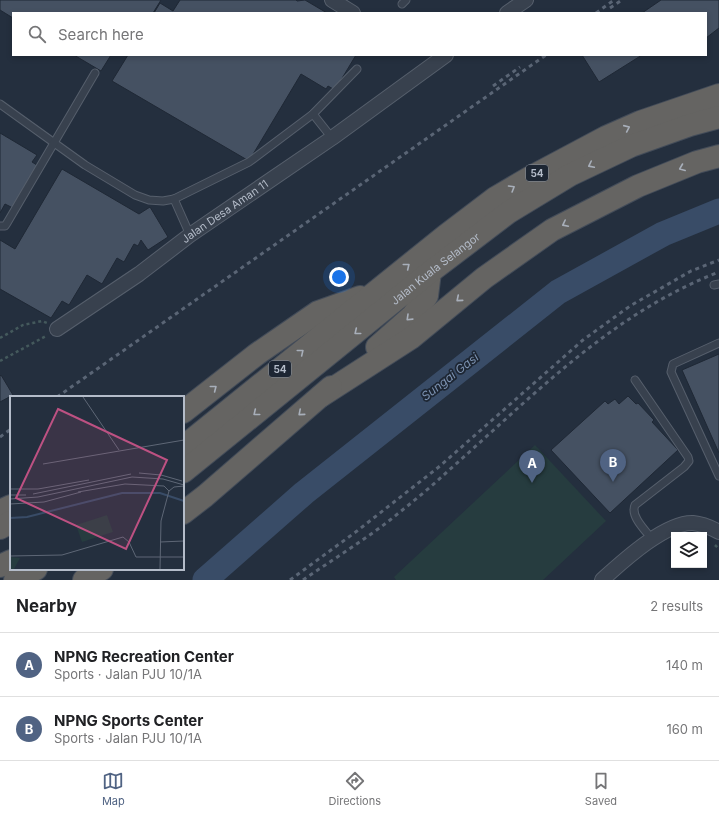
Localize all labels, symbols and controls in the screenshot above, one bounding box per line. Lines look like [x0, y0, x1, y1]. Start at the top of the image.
search box [12, 12, 707, 56]
icon: search [26, 23, 48, 45]
text: Search here [58, 25, 144, 44]
one-way arrow [622, 125, 630, 133]
one-way arrow [588, 160, 595, 168]
one-way arrow [678, 164, 685, 172]
road number: 54 [526, 165, 548, 181]
street label: Jalan Desa Aman 11 [178, 177, 271, 246]
one-way arrow [508, 186, 515, 193]
one-way arrow [561, 219, 569, 227]
street label: Jalan Kuala Selangor [388, 230, 483, 308]
one-way arrow [403, 264, 410, 271]
your location [329, 267, 349, 287]
one-way arrow [456, 294, 463, 301]
one-way arrow [406, 313, 414, 321]
one-way arrow [354, 327, 361, 334]
water label: Sungai Gasi [418, 349, 482, 404]
one-way arrow [296, 350, 303, 357]
road number: 54 [269, 361, 291, 377]
one-way arrow [209, 386, 216, 393]
inset map [10, 396, 184, 570]
one-way arrow [253, 409, 260, 416]
one-way arrow [299, 409, 306, 416]
pin: B [600, 449, 626, 482]
pin: A [519, 450, 545, 483]
map controls [671, 532, 707, 568]
button: layers [671, 532, 707, 568]
text: Nearby [16, 596, 77, 616]
text: 2 results [650, 598, 703, 614]
text: NPNG Recreation Center [54, 647, 234, 666]
text: A [24, 657, 34, 673]
text: 140 m [666, 657, 703, 673]
text: Sports · Jalan PJU 10/1A [54, 666, 202, 682]
text: NPNG Sports Center [54, 711, 203, 730]
text: B [25, 721, 33, 737]
text: 160 m [666, 721, 703, 737]
text: Sports · Jalan PJU 10/1A [54, 730, 202, 746]
tab: Map [102, 770, 125, 808]
tab: Directions [329, 770, 381, 808]
tab: Saved [585, 770, 617, 808]

